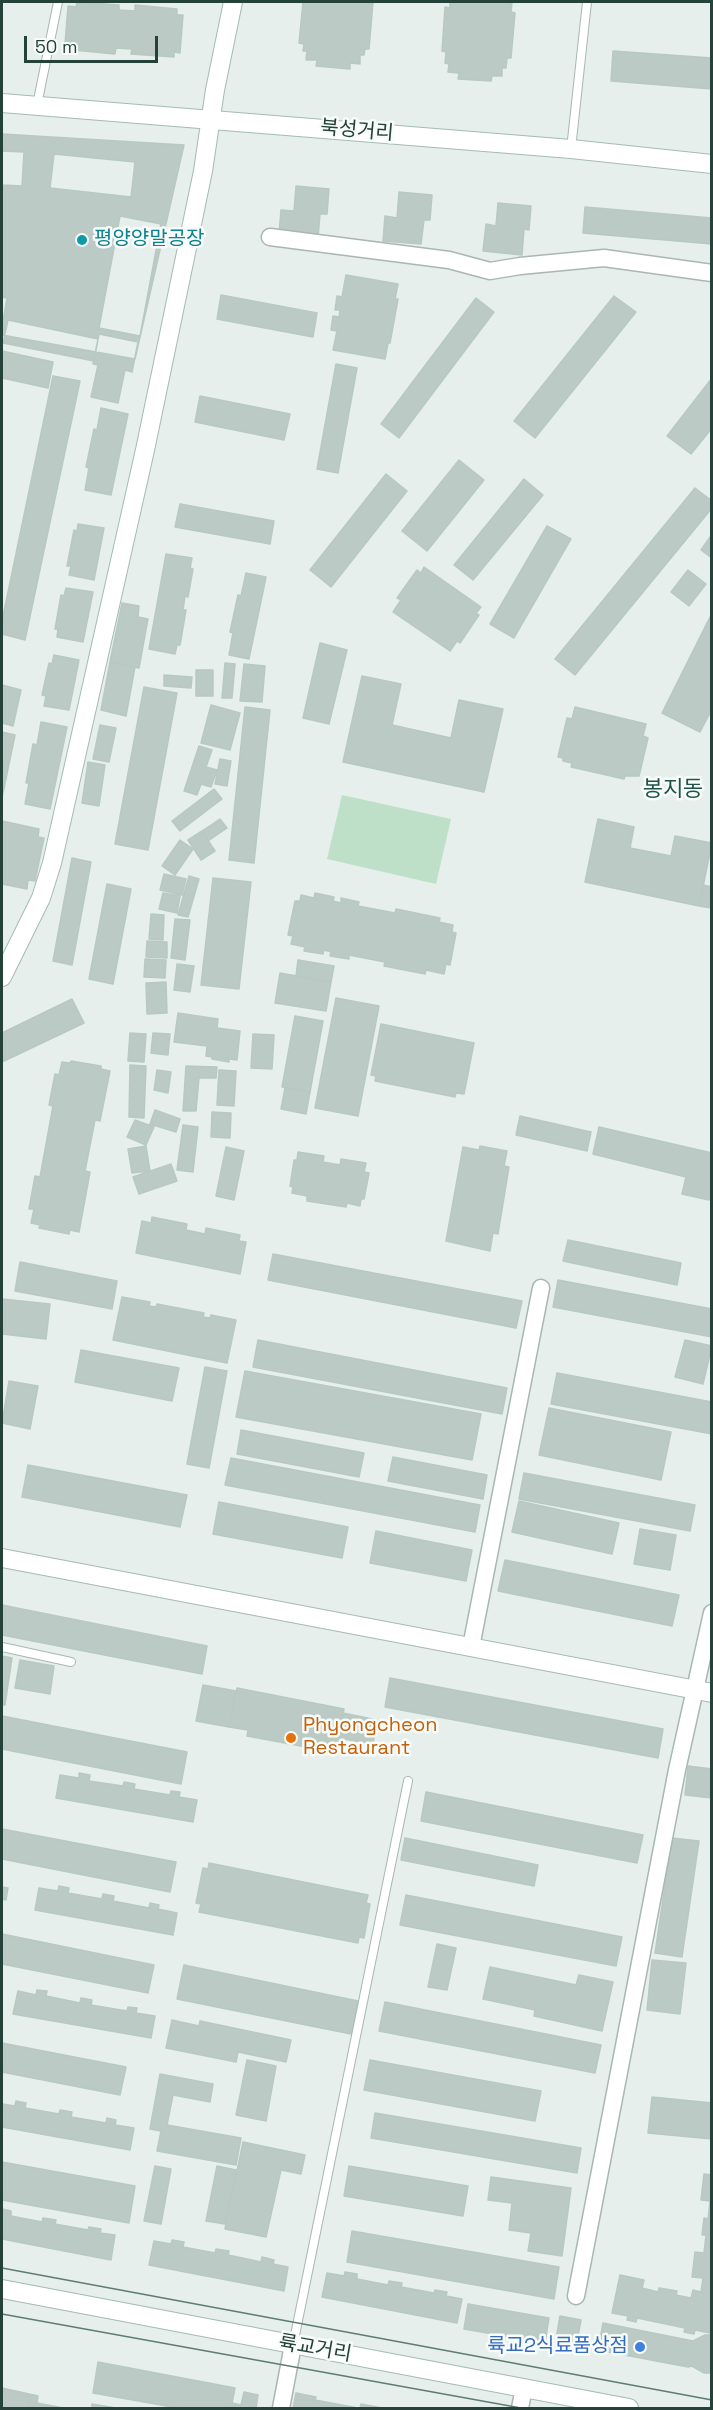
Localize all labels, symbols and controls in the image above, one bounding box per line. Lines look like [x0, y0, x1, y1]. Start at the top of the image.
scale bar [27, 24, 160, 62]
text: 50 m [35, 35, 77, 58]
street label: 북성거리 [319, 116, 395, 146]
place label: 평양양말공장 [94, 228, 204, 252]
marker: 평양양말공장 [75, 233, 89, 247]
district label: 봉지동 [643, 777, 703, 803]
place label: Phyongcheon Restaurant [303, 1714, 437, 1761]
marker: Phyongcheon Restaurant [284, 1731, 298, 1745]
street label: 륙교거리 [277, 2331, 353, 2367]
place label: 륙교2식료품상점 [487, 2335, 628, 2359]
marker: 륙교2식료품상점 [633, 2340, 647, 2354]

